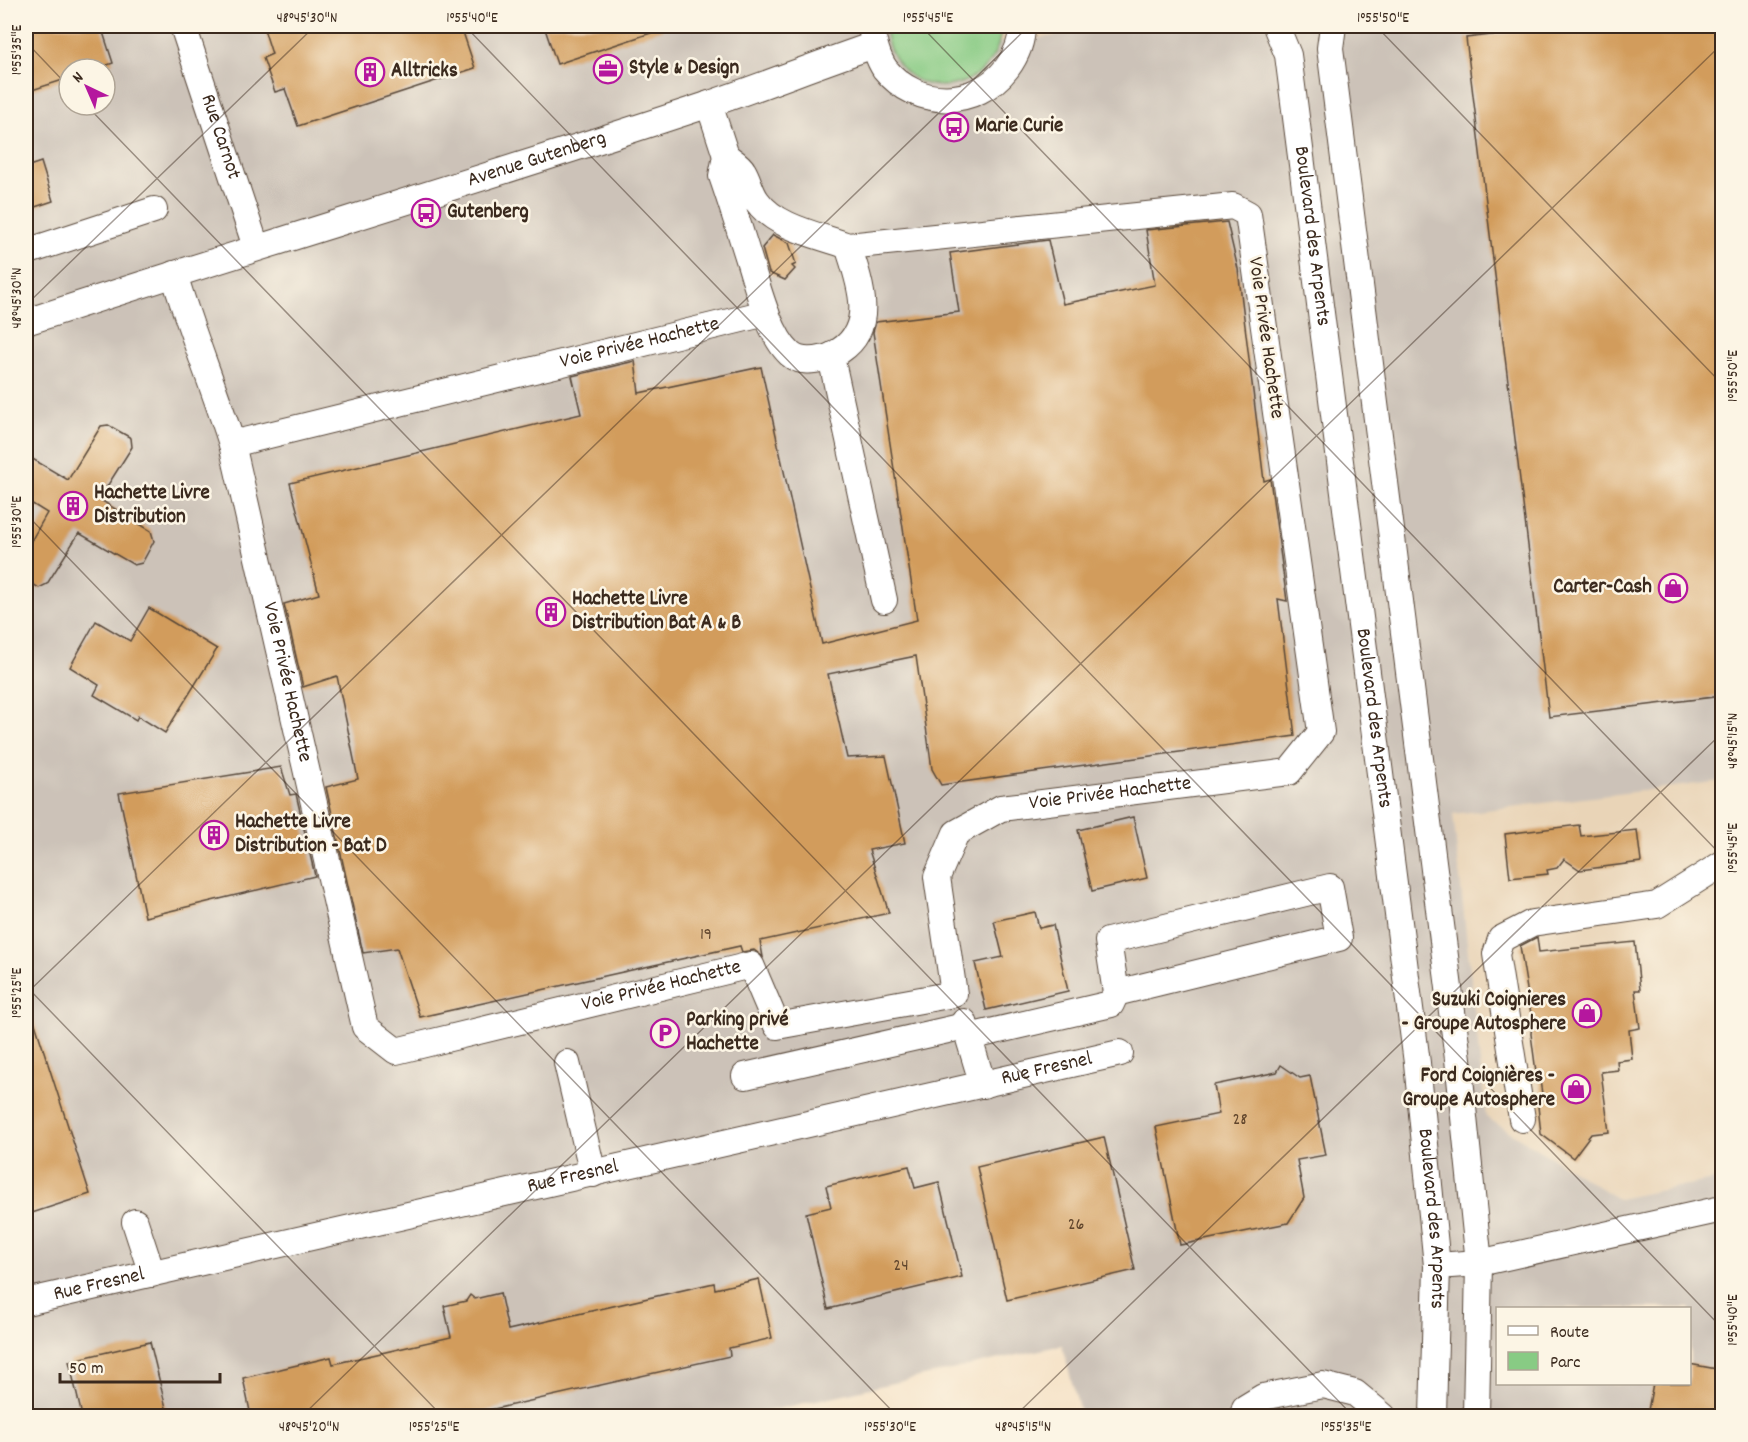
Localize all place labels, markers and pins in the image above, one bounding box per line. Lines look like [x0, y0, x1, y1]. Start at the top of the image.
office icon: Style & Design [592, 53, 624, 85]
place label: Style & Design [629, 54, 740, 84]
building icon: Alltricks [354, 56, 386, 88]
place label: Alltricks [391, 57, 458, 87]
bus stop icon: Marie Curie [938, 111, 970, 143]
place label: Marie Curie [975, 112, 1063, 142]
bus stop icon: Gutenberg [410, 197, 442, 229]
place label: Gutenberg [447, 198, 529, 228]
place label: Hachette Livre Distribution [94, 479, 210, 533]
building icon: Hachette Livre Distribution [57, 490, 89, 522]
shop icon: Carter-Cash [1657, 572, 1689, 604]
place label: Carter-Cash [1553, 573, 1652, 603]
place label: Hachette Livre Distribution Bat A & B [572, 585, 741, 639]
building icon: Hachette Livre Distribution Bat A & B [535, 596, 567, 628]
place label: Hachette Livre Distribution - Bat D [235, 808, 387, 862]
building icon: Hachette Livre Distribution - Bat D [198, 819, 230, 851]
place label: Suzuki Coignieres - Groupe Autosphere [1401, 986, 1566, 1040]
shop icon: Suzuki Coignieres - Groupe Autosphere [1571, 997, 1603, 1029]
place label: Parking privé Hachette [686, 1006, 788, 1060]
parking icon: Parking privé Hachette [649, 1017, 681, 1049]
place label: Ford Coignières - Groupe Autosphere [1402, 1062, 1555, 1116]
shop icon: Ford Coignières - Groupe Autosphere [1560, 1073, 1592, 1105]

